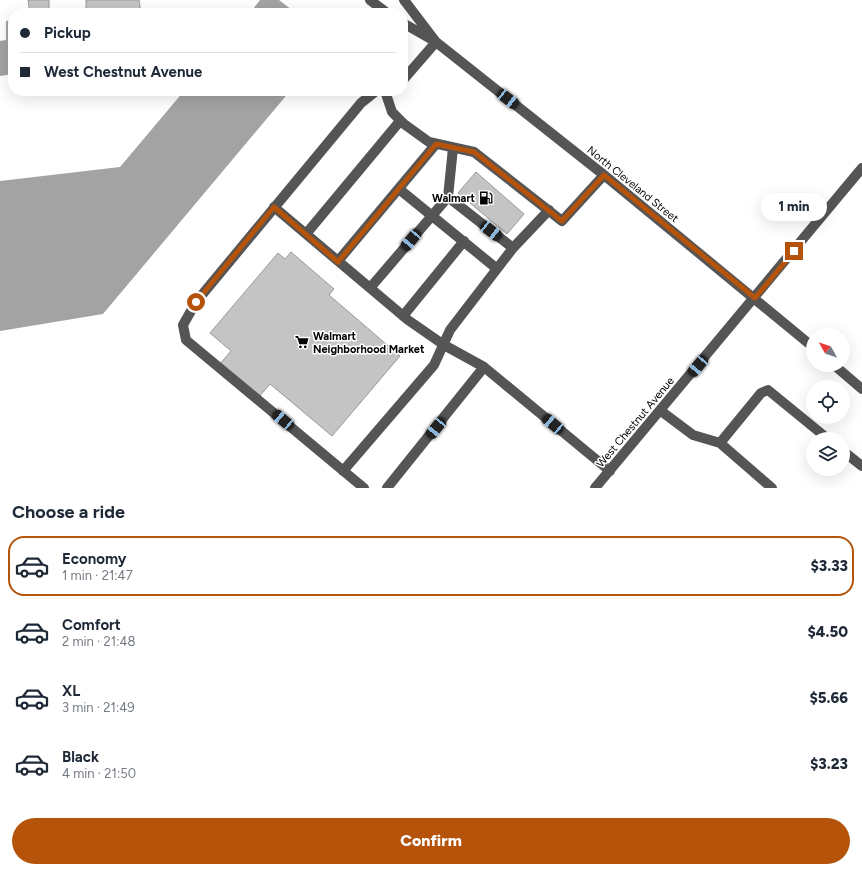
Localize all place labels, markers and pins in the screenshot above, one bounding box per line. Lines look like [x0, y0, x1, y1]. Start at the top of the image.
fuel station icon: Walmart [478, 190, 494, 206]
place label: Walmart [432, 192, 476, 205]
place label: Walmart Neighborhood Market [313, 330, 425, 356]
supermarket icon: Walmart Neighborhood Market [294, 334, 310, 350]

